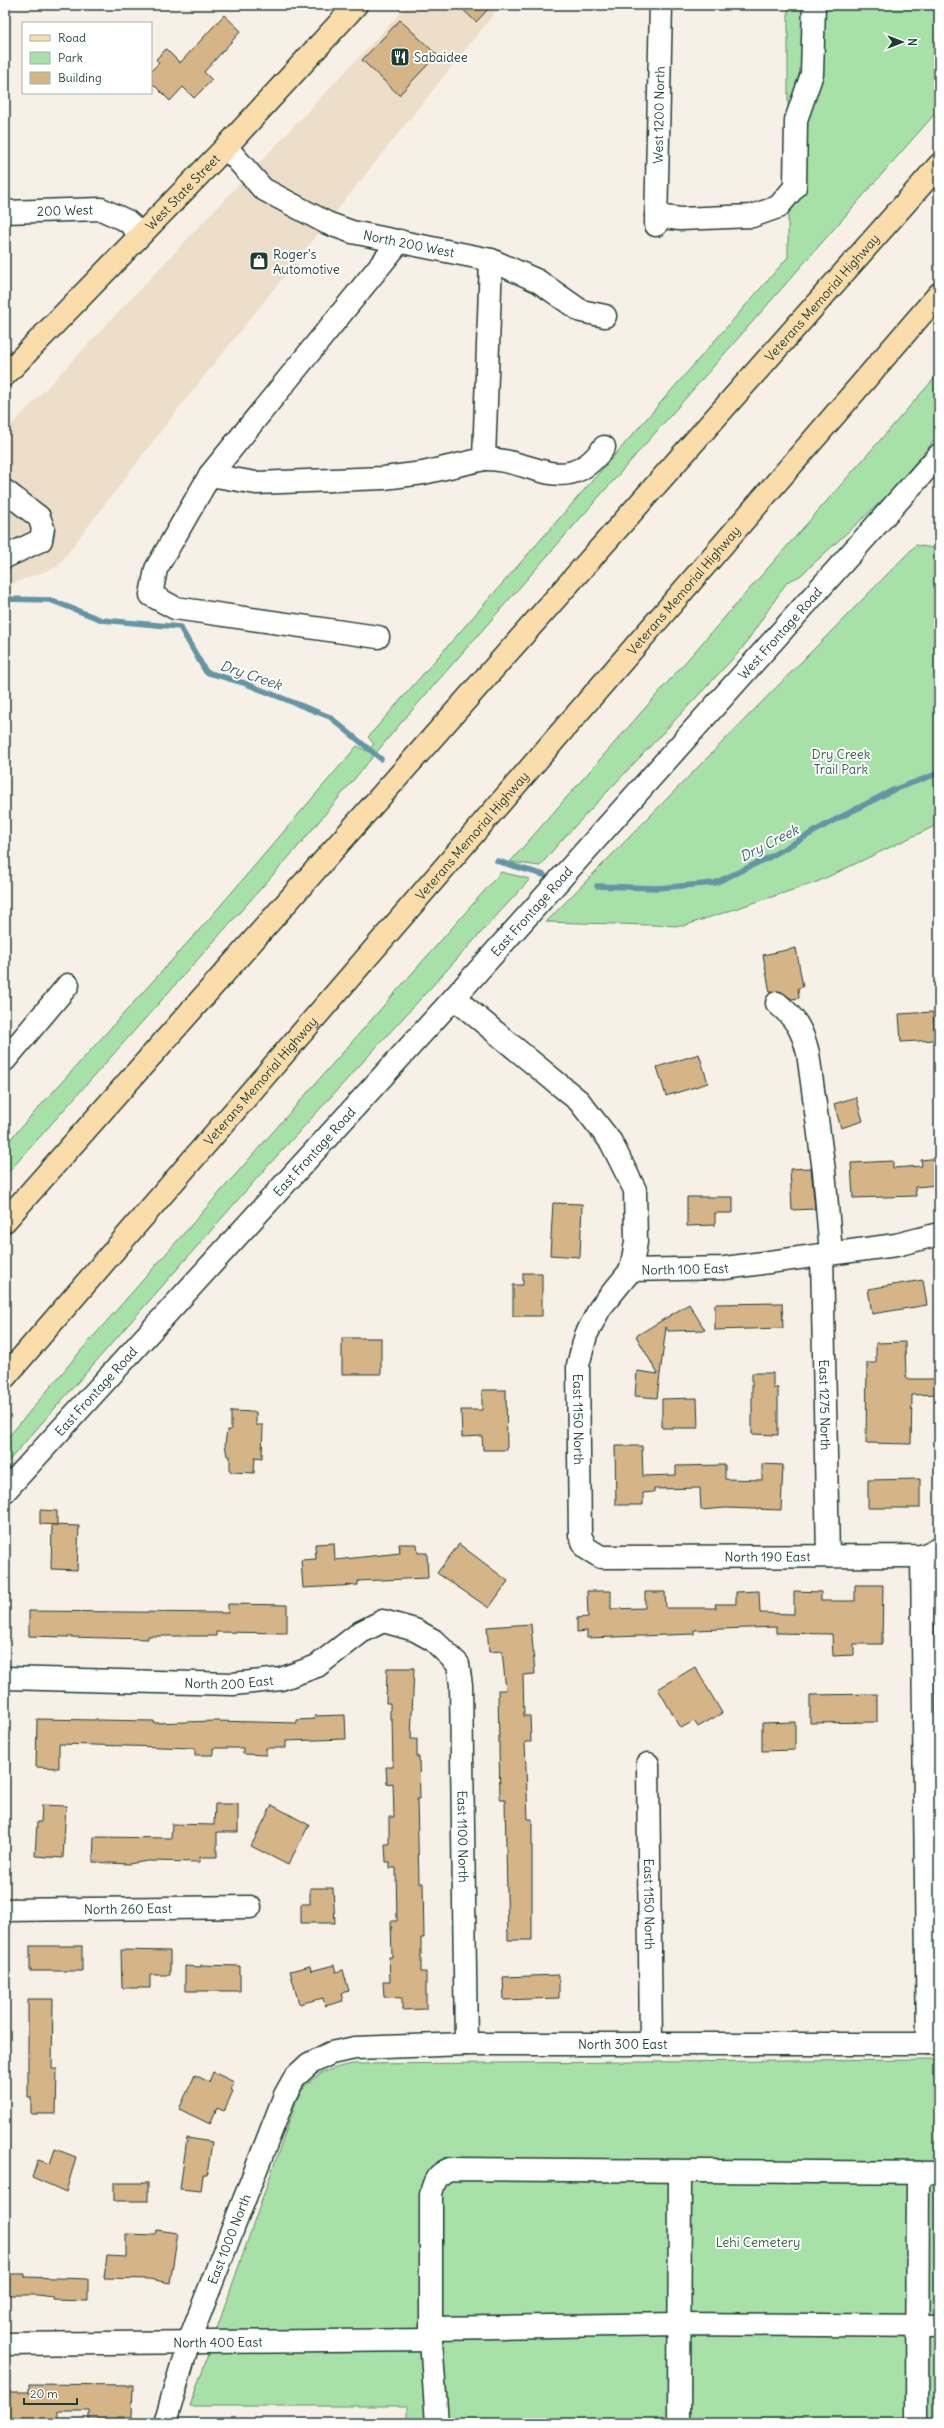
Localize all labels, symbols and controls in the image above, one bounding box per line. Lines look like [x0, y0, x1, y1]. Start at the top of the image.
legend [22, 22, 152, 94]
north arrow [882, 22, 922, 62]
text: Road [58, 30, 86, 45]
text: N [905, 38, 919, 46]
restaurant icon: Sabaidee [389, 46, 411, 68]
place label: Sabaidee [414, 49, 468, 66]
text: Park [58, 50, 83, 65]
street label: West 1200 North [649, 66, 668, 164]
text: Building [58, 70, 102, 85]
street label: West State Street [142, 150, 224, 234]
street label: 200 West [37, 201, 94, 219]
street label: North 200 West [362, 226, 456, 261]
street label: Veterans Memorial Highway [761, 230, 883, 365]
place label: Roger's Automotive [273, 246, 340, 278]
shop icon: Roger's Automotive [248, 250, 270, 272]
street label: Veterans Memorial Highway [623, 522, 744, 658]
street label: West Frontage Road [734, 583, 826, 683]
water label: Dry Creek [218, 656, 285, 694]
park label: Dry Creek Trail Park [811, 746, 871, 778]
street label: Veterans Memorial Highway [412, 768, 532, 904]
water label: Dry Creek [737, 820, 802, 865]
street label: East Frontage Road [487, 863, 576, 960]
street label: Veterans Memorial Highway [200, 1013, 321, 1149]
street label: East Frontage Road [269, 1103, 359, 1200]
street label: North 100 East [641, 1259, 730, 1278]
street label: East Frontage Road [51, 1343, 141, 1439]
street label: East 1275 North [816, 1359, 834, 1451]
street label: East 1150 North [570, 1374, 588, 1466]
street label: North 190 East [725, 1548, 811, 1565]
street label: North 200 East [184, 1671, 275, 1693]
street label: East 1100 North [454, 1790, 472, 1883]
street label: East 1150 North [641, 1858, 658, 1950]
street label: North 260 East [84, 1899, 173, 1918]
street label: North 300 East [578, 2036, 668, 2053]
street label: East 1000 North [204, 2191, 254, 2287]
park label: Lehi Cemetery [716, 2234, 800, 2251]
street label: North 400 East [173, 2333, 263, 2351]
scale bar [24, 2380, 77, 2406]
text: 20 m [30, 2386, 58, 2401]

